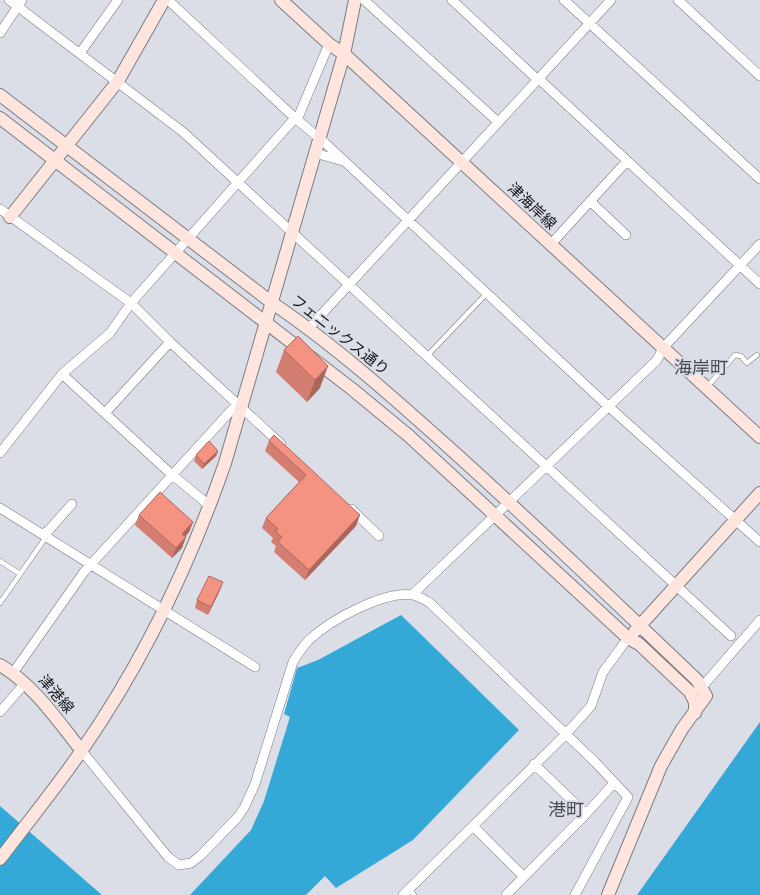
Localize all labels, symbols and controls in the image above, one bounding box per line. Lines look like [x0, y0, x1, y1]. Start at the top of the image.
street label: 津海岸線 [505, 178, 561, 232]
street label: フェニックス通り [288, 290, 393, 378]
district label: 海岸町 [674, 356, 728, 378]
street label: 津港線 [35, 670, 78, 716]
district label: 港町 [548, 798, 584, 820]

